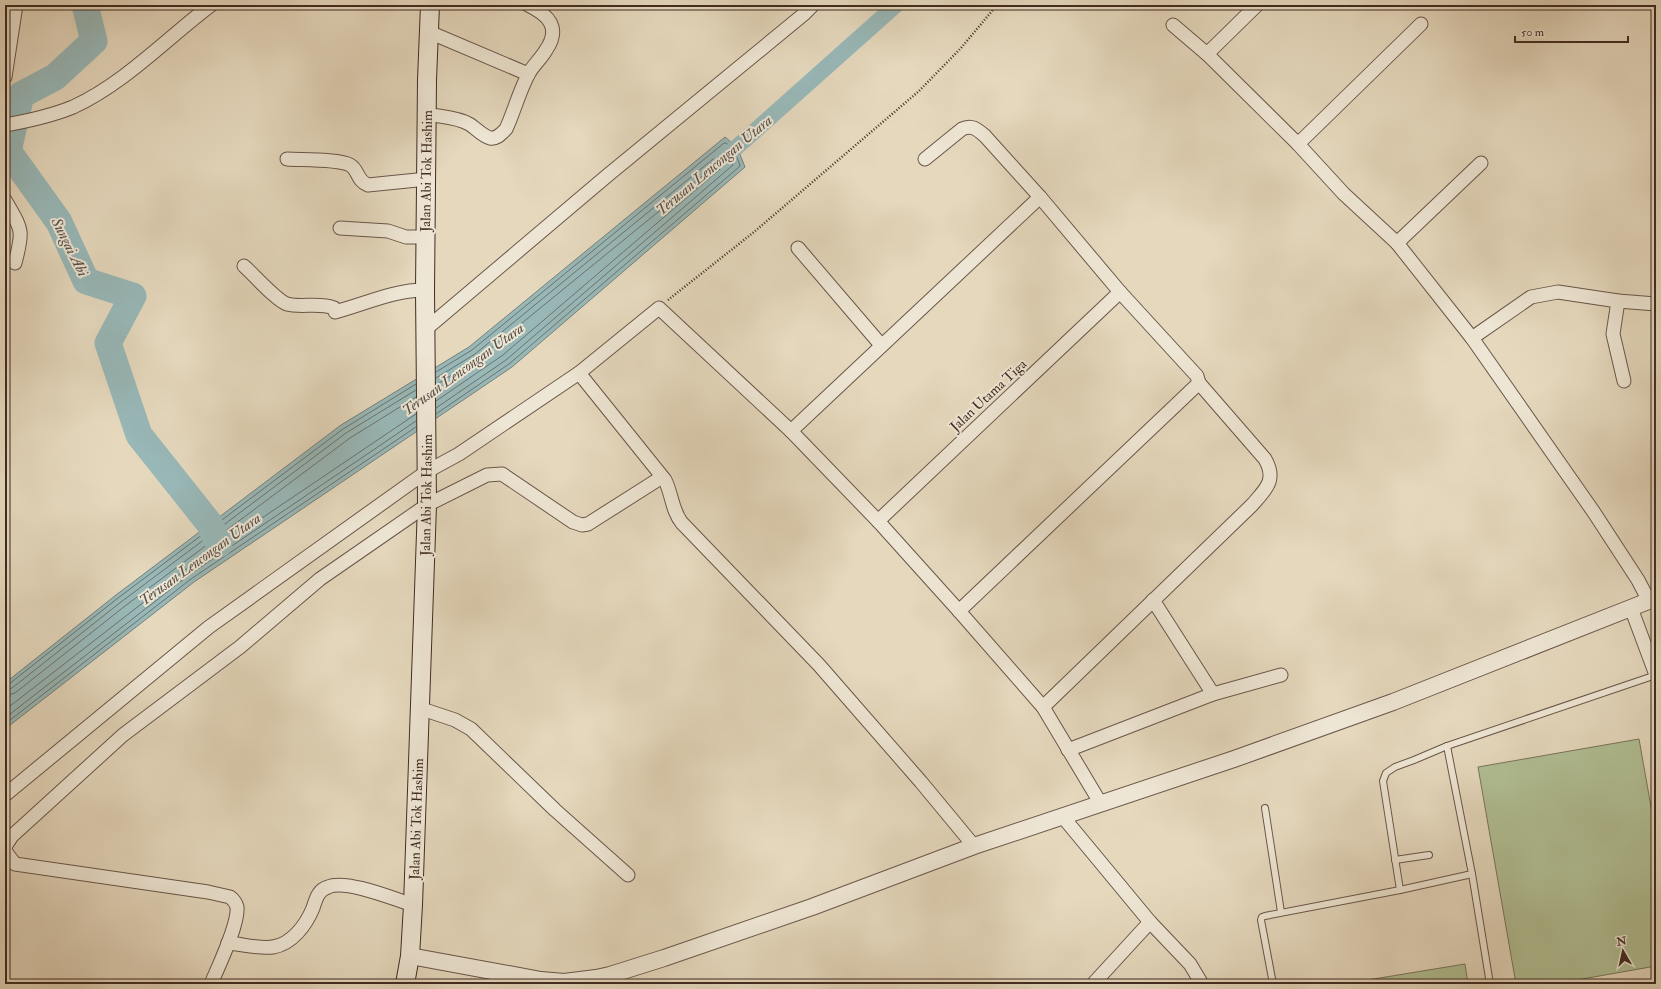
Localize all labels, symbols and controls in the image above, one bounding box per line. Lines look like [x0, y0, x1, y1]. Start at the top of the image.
scale bar [1515, 18, 1628, 44]
text: 50 m [1521, 25, 1545, 40]
street label: Jalan Abi Tok Hashim [417, 110, 436, 233]
water label: Terusan Lencongan Utara [652, 111, 776, 220]
water label: Sungai Abi [46, 214, 92, 280]
water label: Terusan Lencongan Utara [399, 319, 528, 420]
street label: Jalan Utama Tiga [946, 355, 1030, 436]
street label: Jalan Abi Tok Hashim [417, 434, 436, 557]
water label: Terusan Lencongan Utara [136, 509, 265, 610]
street label: Jalan Abi Tok Hashim [406, 758, 427, 881]
north arrow [1603, 931, 1643, 971]
text: N [1615, 934, 1629, 949]

